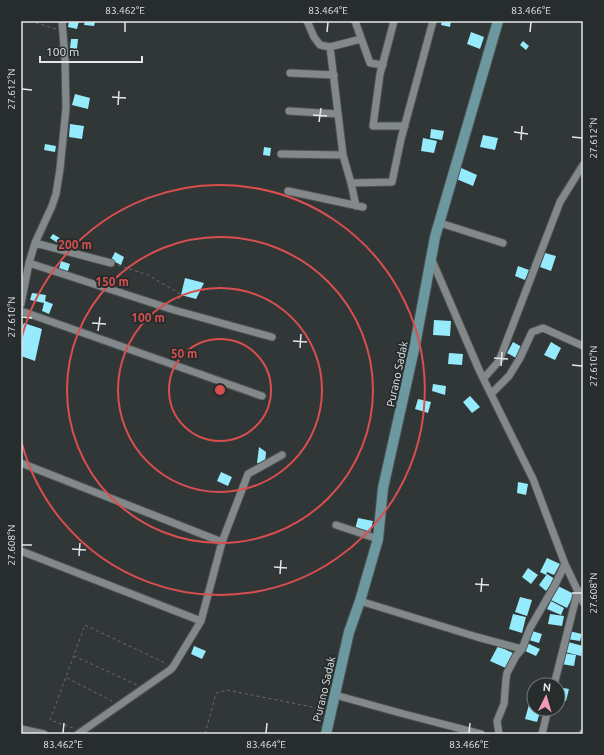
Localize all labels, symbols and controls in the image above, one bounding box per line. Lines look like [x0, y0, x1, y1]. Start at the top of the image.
text: 83.462°E [105, 5, 145, 16]
text: 83.464°E [308, 5, 348, 16]
text: 83.466°E [511, 5, 551, 16]
scale bar [40, 38, 142, 64]
text: 100 m [46, 45, 79, 58]
text: 27.612°N [6, 68, 17, 110]
text: 27.612°N [588, 117, 599, 159]
text: 200 m [58, 238, 92, 251]
text: 150 m [95, 275, 129, 288]
text: 27.610°N [6, 296, 17, 338]
text: 100 m [131, 311, 165, 324]
street label: Purano Sadak [384, 340, 410, 408]
text: 27.610°N [588, 345, 599, 387]
text: 50 m [171, 347, 197, 360]
centre of rings [213, 383, 227, 397]
text: 27.608°N [6, 524, 17, 566]
text: 27.608°N [588, 572, 599, 614]
street label: Purano Sadak [311, 655, 337, 723]
north arrow [526, 677, 566, 717]
text: N [542, 681, 551, 693]
text: 83.462°E [43, 739, 83, 750]
text: 83.464°E [246, 739, 286, 750]
text: 83.466°E [449, 739, 489, 750]

